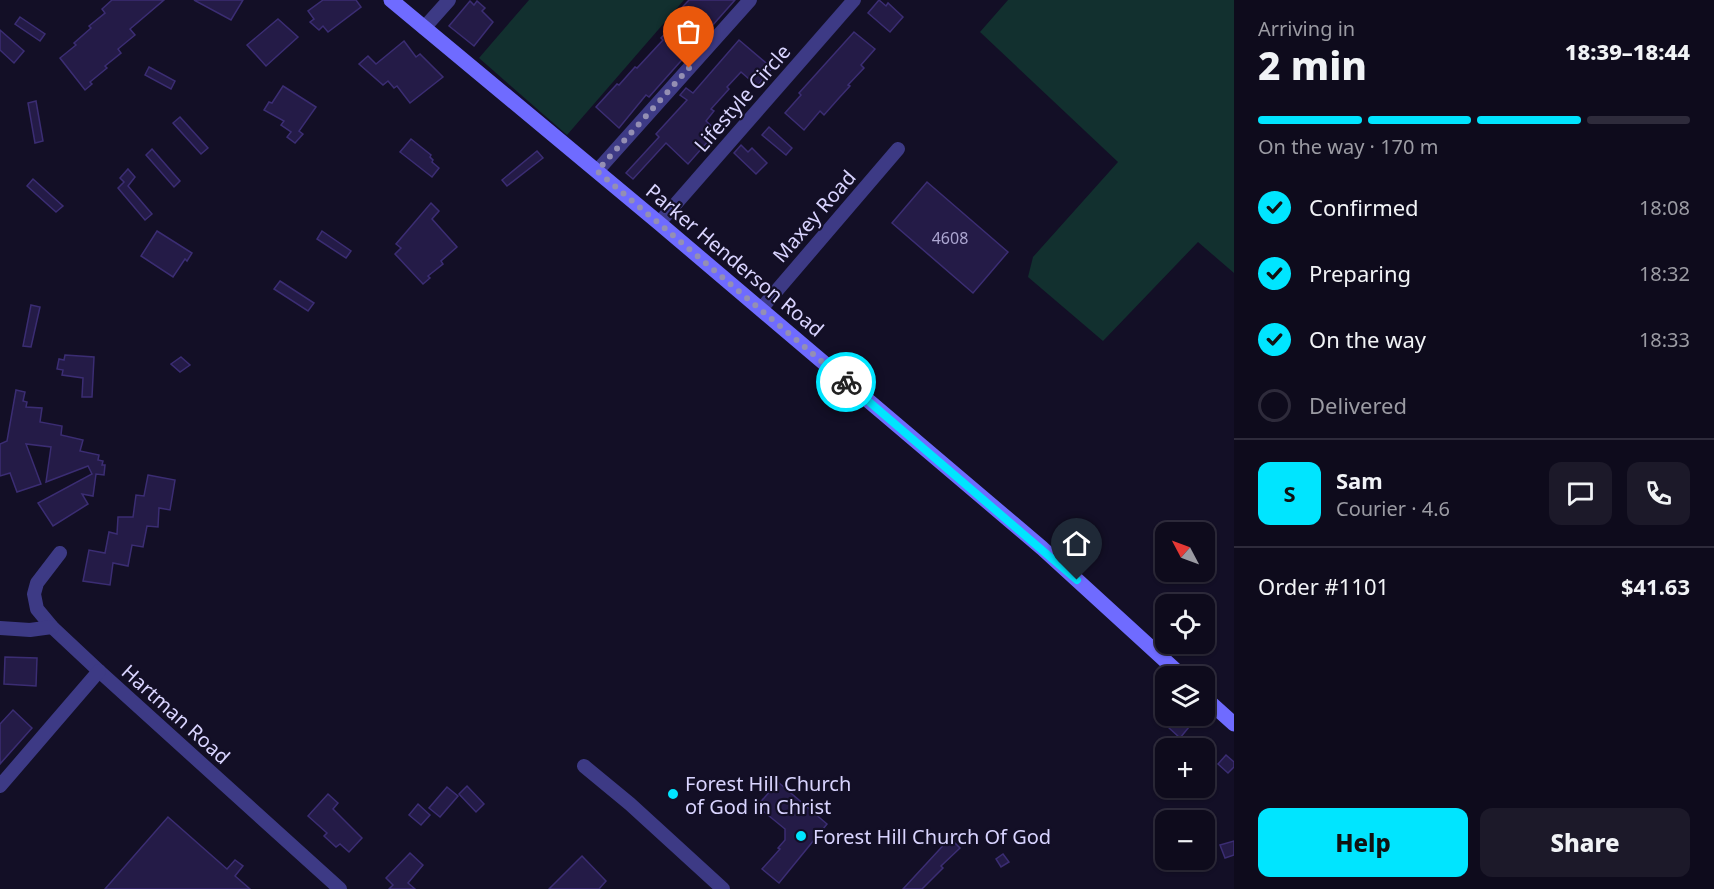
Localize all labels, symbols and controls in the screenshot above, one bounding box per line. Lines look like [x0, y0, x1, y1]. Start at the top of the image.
pin [663, 6, 714, 68]
icon: bag [672, 15, 705, 48]
text: Arriving in [1258, 15, 1355, 42]
text: 18:39–18:44 [1565, 36, 1690, 66]
text: 2 min [1258, 38, 1367, 91]
street label: Lifestyle Circle [688, 39, 796, 157]
text: On the way · 170 m [1258, 133, 1438, 160]
street label: Maxey Road [766, 164, 862, 268]
street label: Parker Henderson Road [640, 177, 830, 343]
icon: check [1258, 191, 1291, 224]
text: Confirmed [1309, 192, 1419, 222]
text: 18:08 [1639, 194, 1690, 221]
house number: 4608 [932, 227, 968, 249]
icon: check [1258, 257, 1291, 290]
text: Preparing [1309, 258, 1411, 288]
text: 18:32 [1639, 260, 1690, 287]
icon: check [1258, 323, 1291, 356]
text: On the way [1309, 324, 1426, 354]
text: 18:33 [1639, 326, 1690, 353]
courier [816, 352, 876, 412]
icon: bike [830, 366, 863, 399]
text: Delivered [1309, 390, 1407, 420]
button: chat [1549, 462, 1612, 525]
button: phone [1627, 462, 1690, 525]
text: Sam [1336, 465, 1383, 495]
text: S [1283, 478, 1296, 508]
text: Courier · 4.6 [1336, 495, 1450, 522]
pin [1051, 518, 1102, 580]
north arrow [1155, 522, 1215, 582]
map controls [1155, 522, 1215, 870]
icon: home [1060, 527, 1093, 560]
text: Order #1101 [1258, 571, 1389, 601]
text: $41.63 [1621, 571, 1690, 601]
button: locate [1155, 594, 1215, 654]
street label: Hartman Road [116, 658, 236, 770]
button: layers [1155, 666, 1215, 726]
button: + [1155, 738, 1215, 798]
place label: Forest Hill Church of God in Christ [685, 770, 851, 820]
marker: Forest Hill Church of God in Christ [666, 787, 680, 801]
button: Help [1258, 808, 1468, 877]
button: Share [1480, 808, 1690, 877]
button: − [1155, 810, 1215, 870]
place label: Forest Hill Church Of God [813, 823, 1051, 850]
marker: Forest Hill Church Of God [794, 829, 808, 843]

